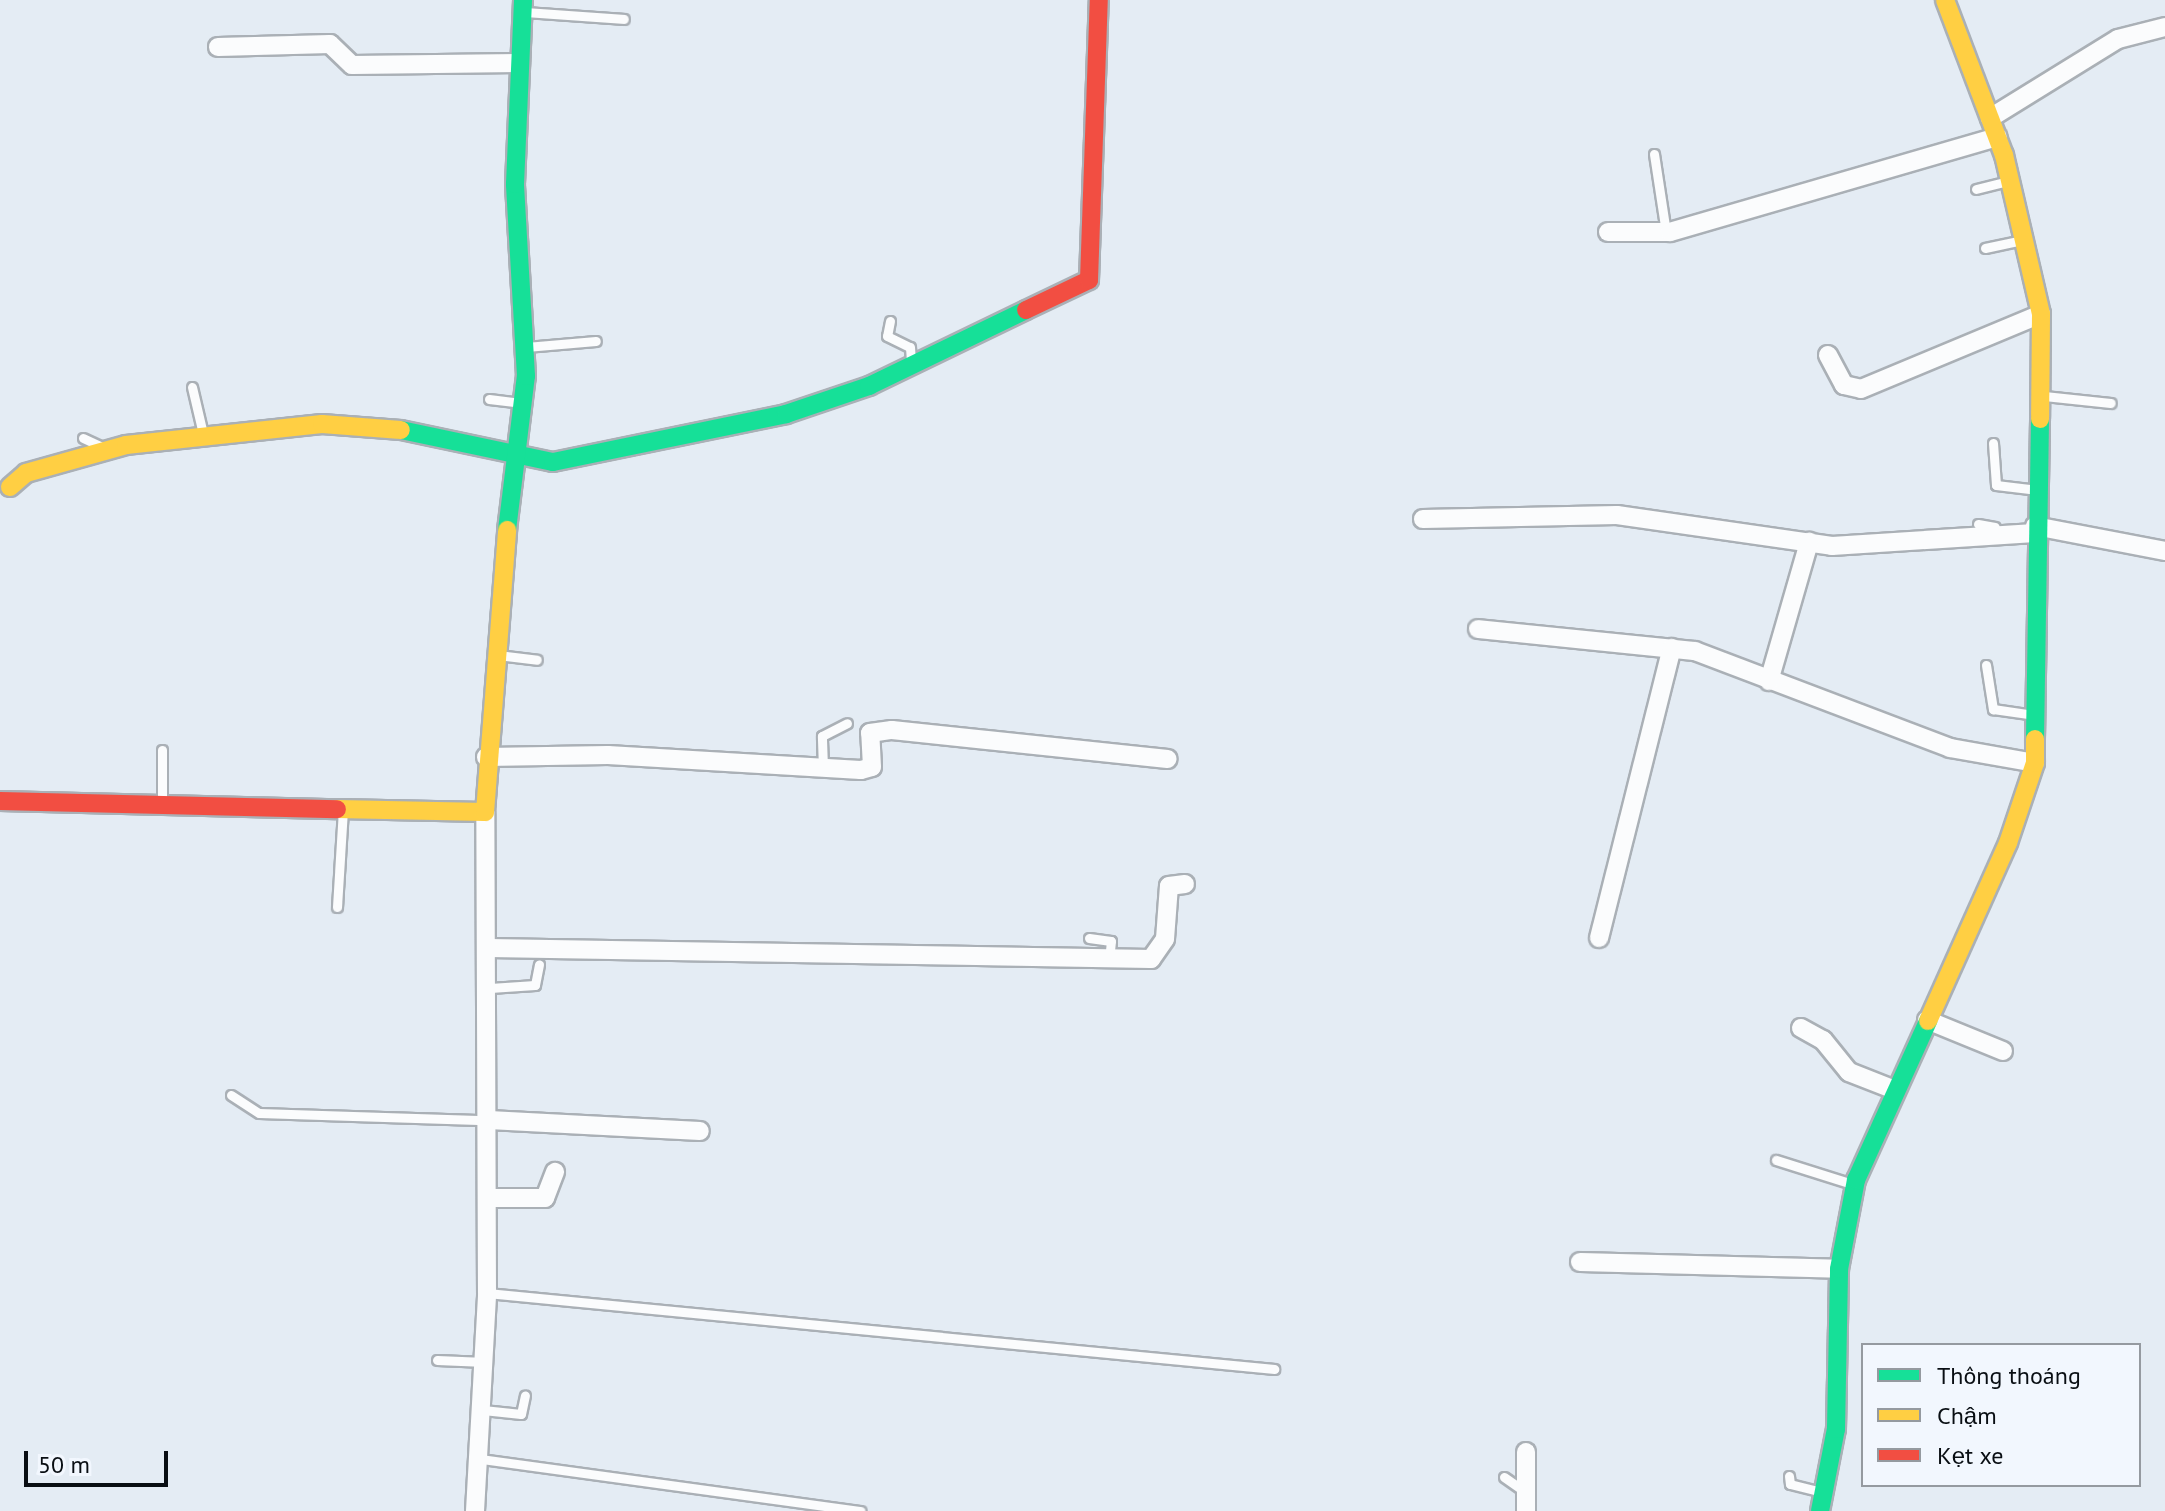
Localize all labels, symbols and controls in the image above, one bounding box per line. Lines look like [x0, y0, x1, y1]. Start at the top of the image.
legend [1861, 1343, 2141, 1487]
text: Thông thoáng [1937, 1360, 2081, 1391]
text: Chậm [1937, 1400, 1997, 1431]
scale bar [28, 1435, 172, 1485]
text: Kẹt xe [1937, 1440, 2004, 1471]
text: 50 m [38, 1449, 90, 1480]

